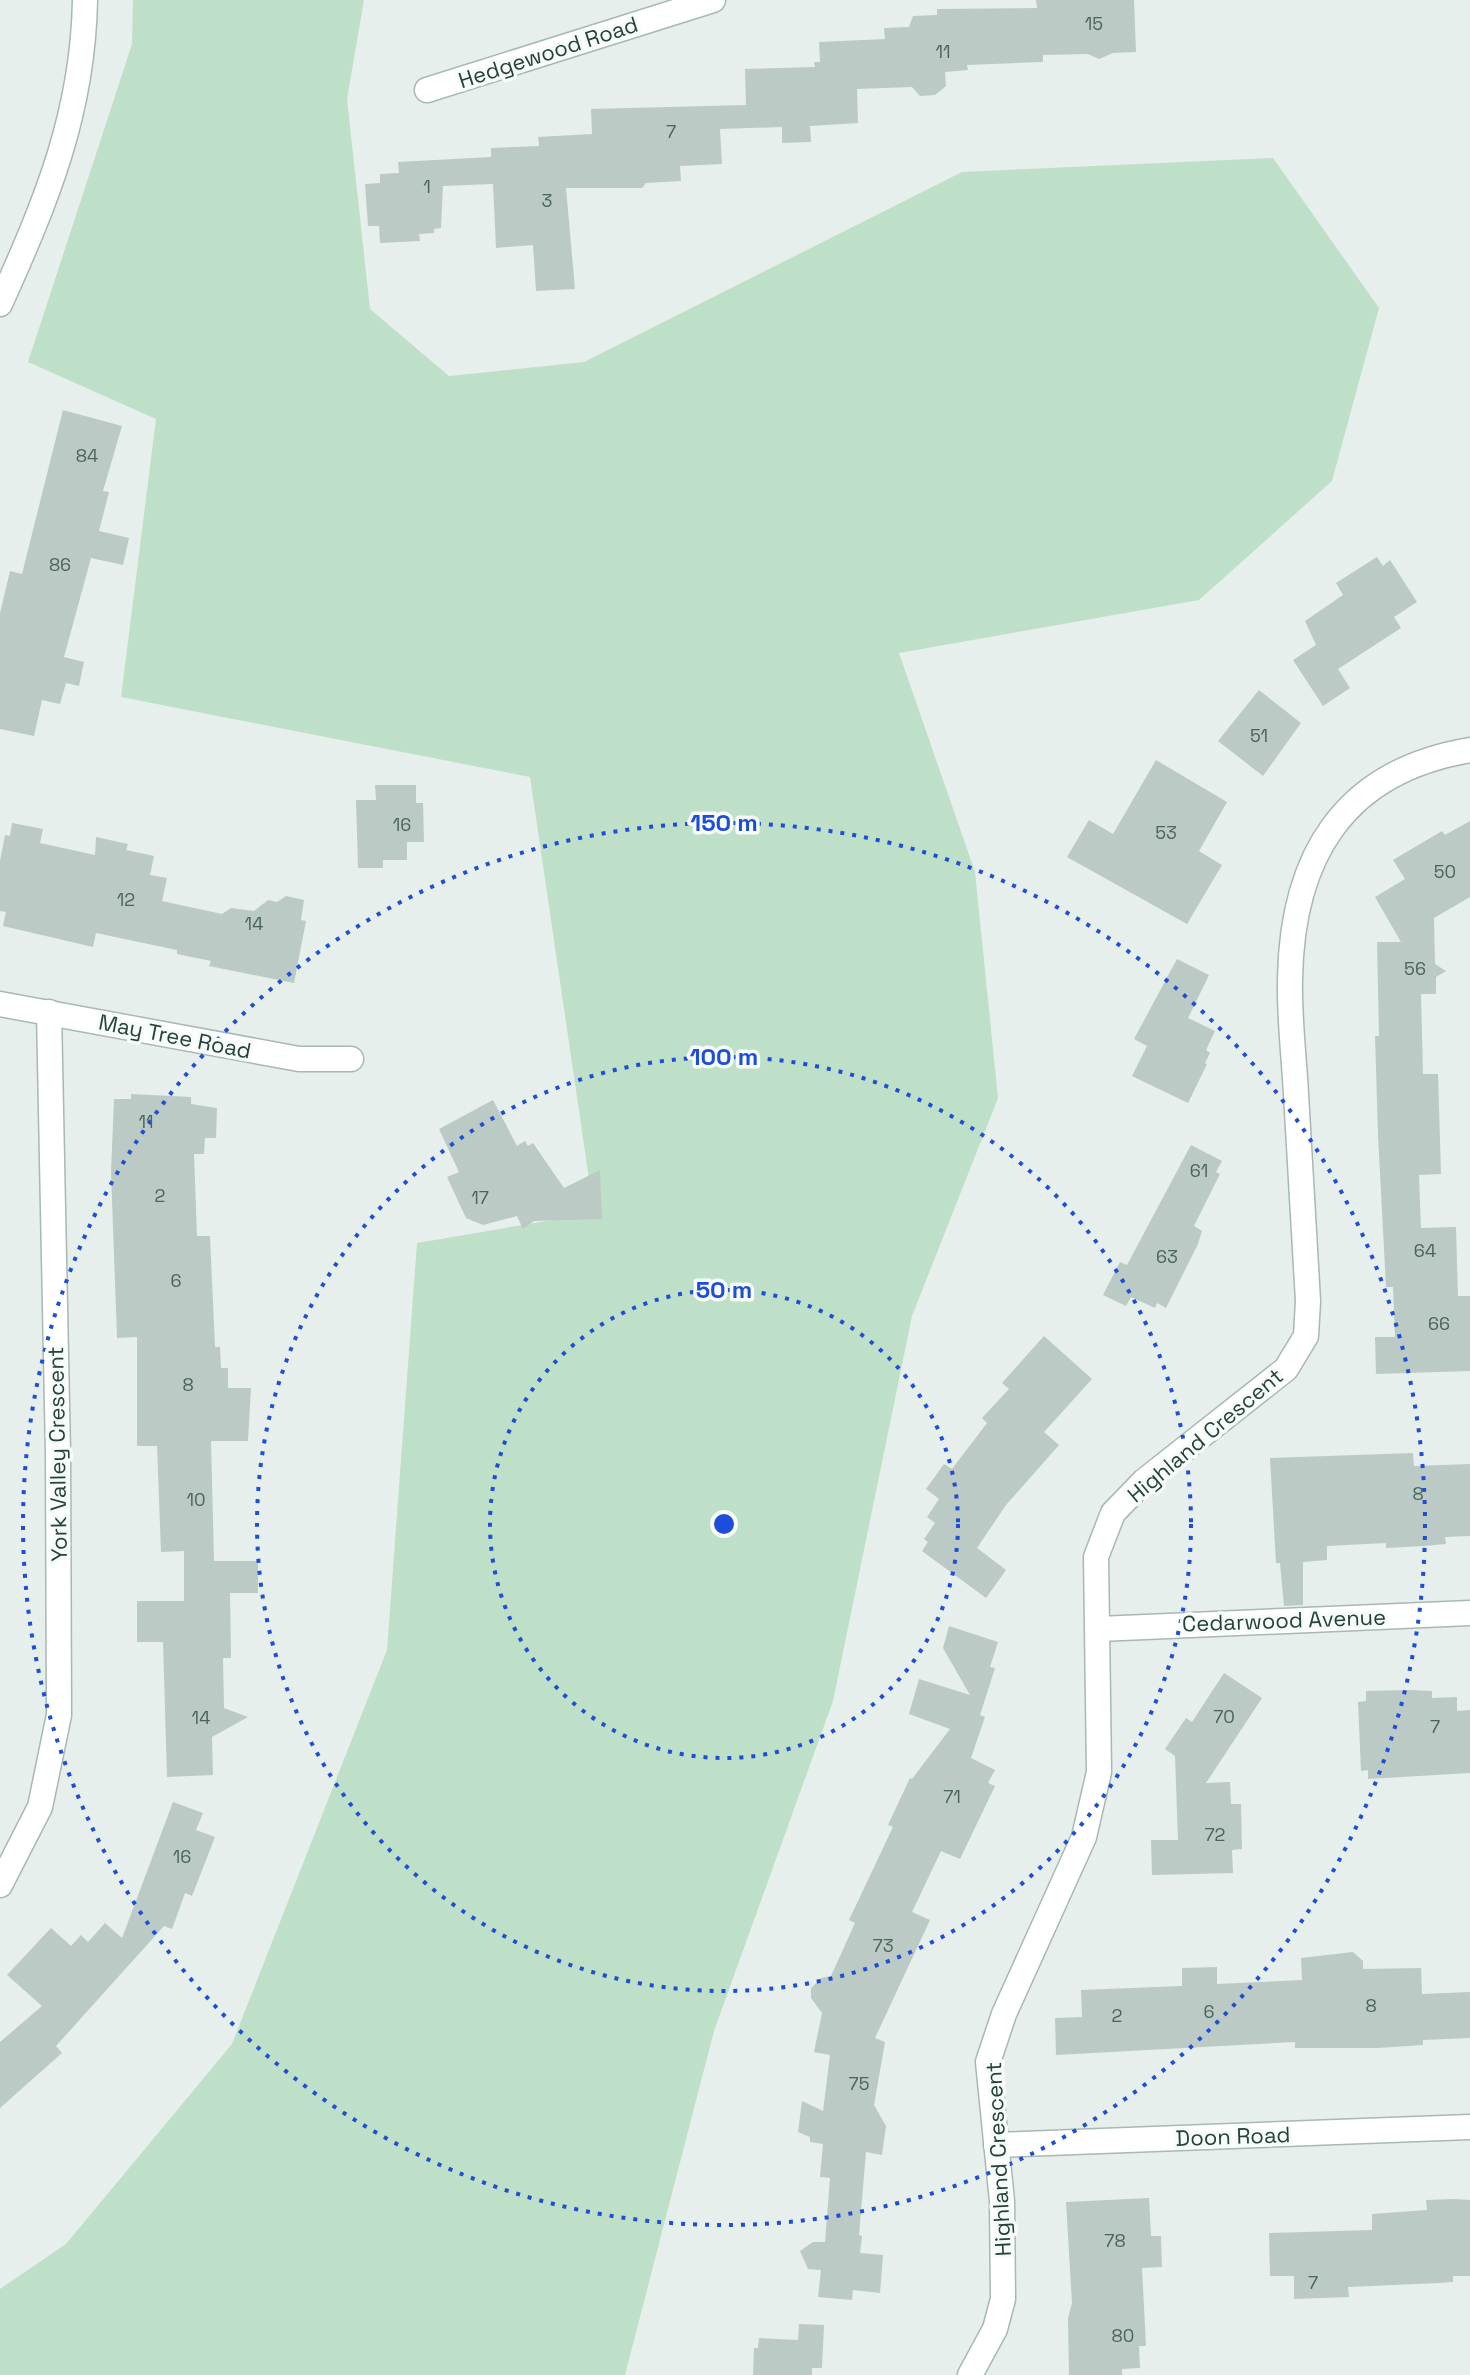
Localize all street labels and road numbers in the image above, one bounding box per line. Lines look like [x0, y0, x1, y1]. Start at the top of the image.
street label: Hedgewood Road [455, 10, 641, 94]
street label: May Tree Road [96, 1007, 254, 1065]
street label: York Valley Crescent [41, 1346, 73, 1562]
street label: Highland Crescent [1121, 1362, 1289, 1508]
street label: Cedarwood Avenue [1182, 1602, 1386, 1638]
street label: Highland Crescent [979, 2061, 1017, 2257]
street label: Doon Road [1175, 2120, 1291, 2152]

